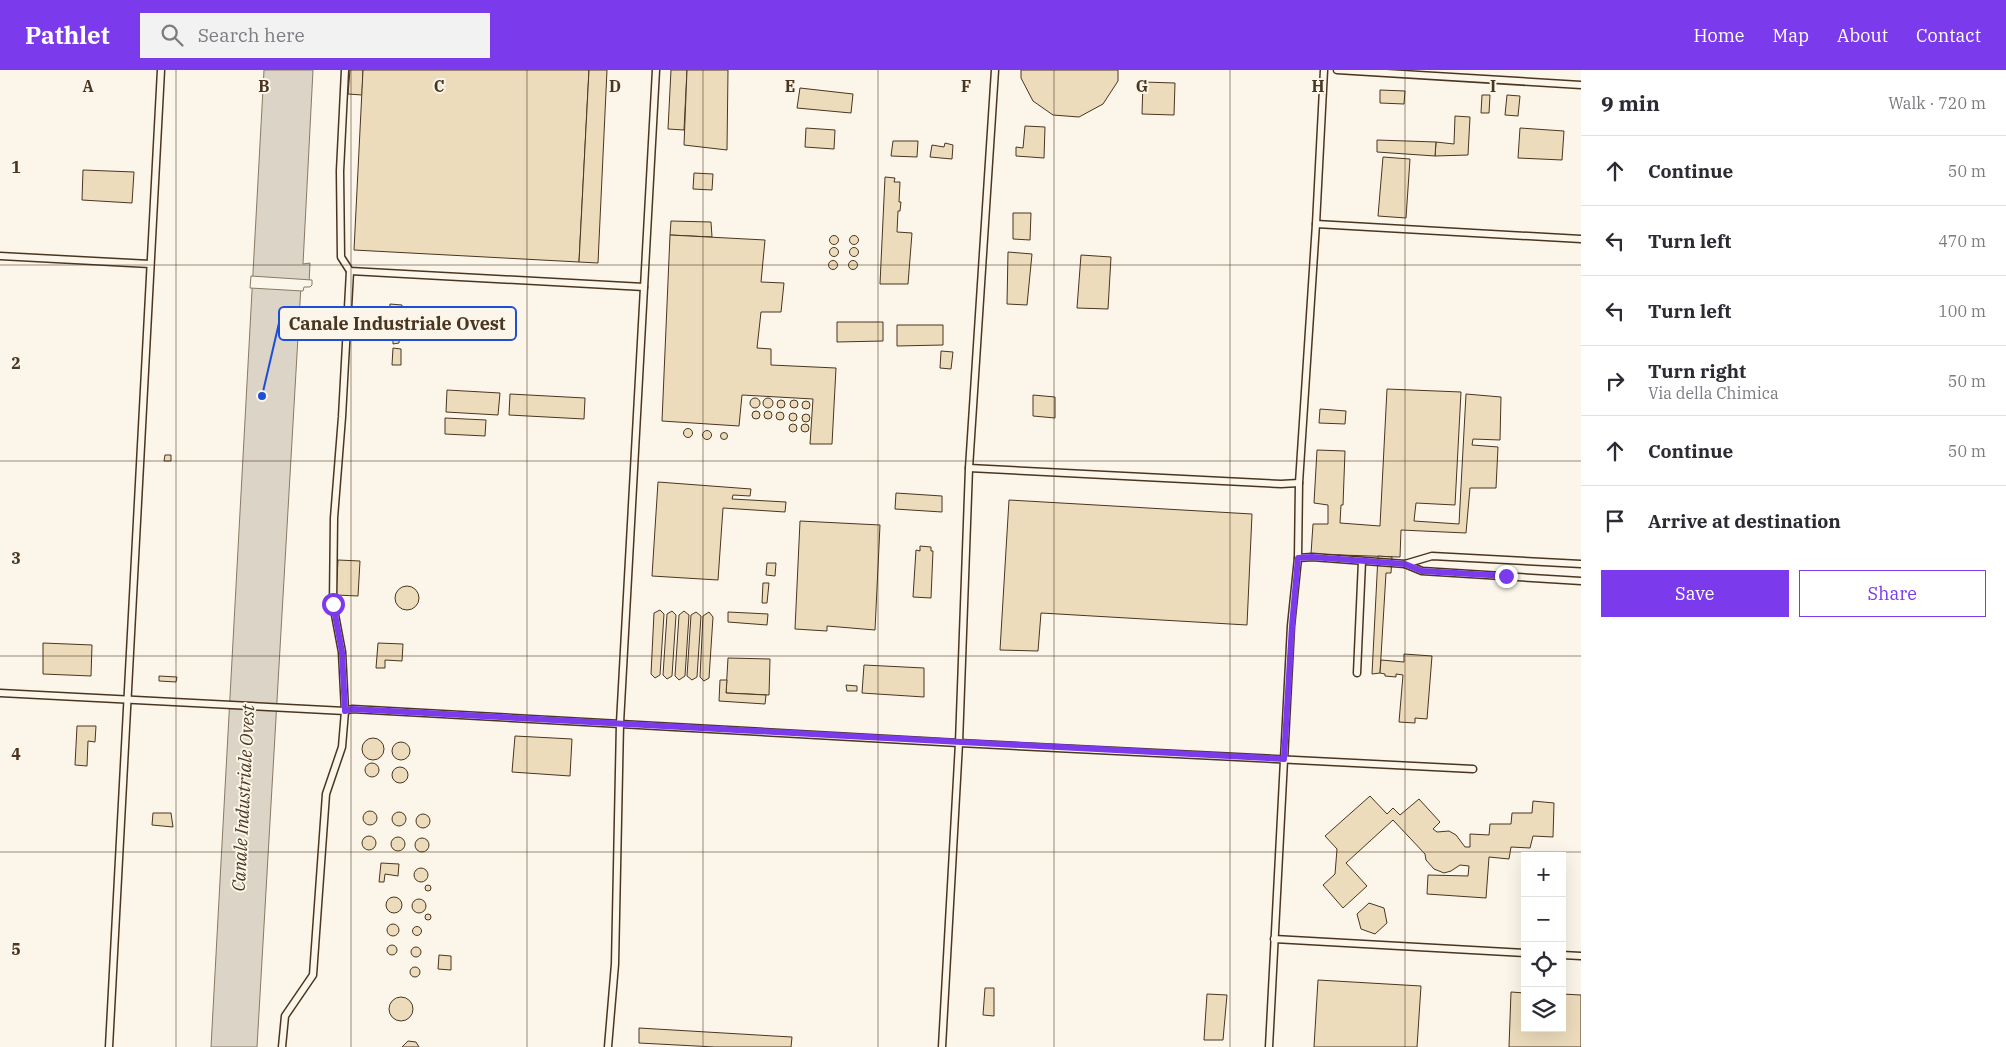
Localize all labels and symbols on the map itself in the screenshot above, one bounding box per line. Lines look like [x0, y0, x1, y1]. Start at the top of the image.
text: A [82, 76, 94, 96]
text: B [258, 76, 270, 96]
text: C [434, 76, 444, 96]
text: D [609, 76, 621, 96]
text: E [785, 76, 795, 96]
text: F [961, 76, 971, 96]
text: G [1136, 76, 1148, 96]
text: H [1312, 76, 1325, 96]
text: I [1490, 76, 1496, 96]
text: 1 [11, 157, 21, 177]
callout: Canale Industriale Ovest [279, 307, 516, 340]
text: Canale Industriale Ovest [288, 312, 506, 335]
text: 2 [11, 353, 21, 373]
text: 3 [11, 548, 21, 568]
route end [1495, 565, 1518, 588]
route start [322, 593, 345, 616]
water label: Canale Industriale Ovest [227, 703, 259, 892]
text: 4 [11, 744, 21, 764]
text: 5 [11, 939, 21, 959]

